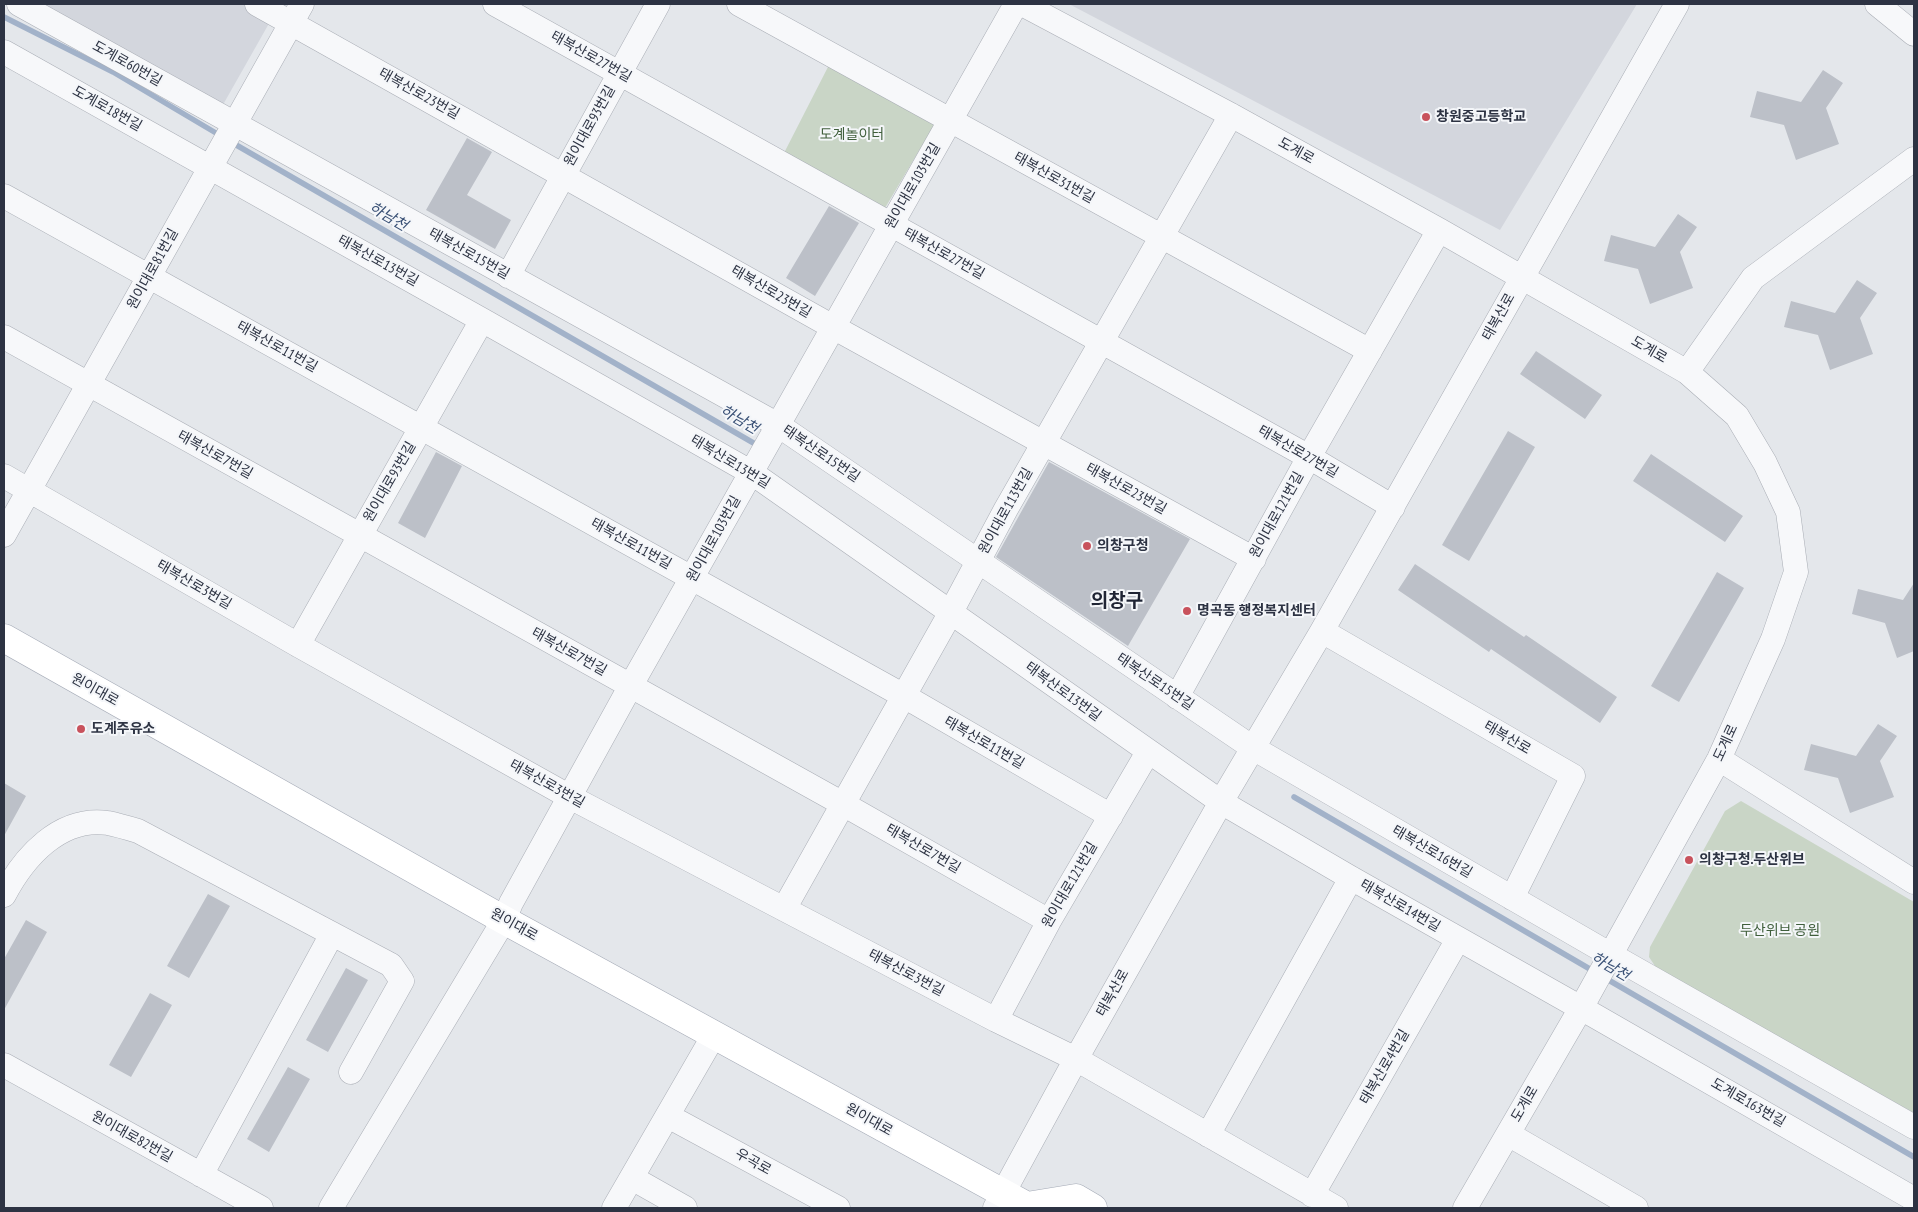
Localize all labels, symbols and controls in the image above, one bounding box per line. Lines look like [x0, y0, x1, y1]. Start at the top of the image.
street label: 태복산로27번길 [548, 28, 634, 86]
street label: 도계로60번길 [89, 38, 165, 90]
street label: 태복산로23번길 [376, 65, 462, 123]
street label: 도계로18번길 [69, 83, 145, 135]
street label: 원이대로93번길 [561, 83, 619, 169]
place label: 창원중고등학교 [1436, 109, 1526, 125]
marker: 창원중고등학교 [1420, 111, 1432, 123]
park label: 도계놀이터 [820, 127, 884, 143]
street label: 도계로 [1275, 134, 1317, 168]
street label: 원이대로103번길 [882, 140, 944, 232]
street label: 태복산로31번길 [1011, 149, 1097, 207]
water label: 하남천 [366, 199, 410, 235]
street label: 태복산로15번길 [426, 225, 512, 283]
street label: 태복산로27번길 [901, 225, 987, 283]
street label: 원이대로81번길 [124, 226, 182, 312]
street label: 태복산로13번길 [335, 232, 421, 290]
street label: 태복산로23번길 [728, 262, 814, 322]
street label: 태복산로 [1479, 290, 1519, 344]
street label: 태복산로11번길 [234, 318, 320, 376]
street label: 도계로 [1628, 333, 1670, 367]
water label: 하남천 [717, 402, 761, 438]
street label: 태복산로15번길 [779, 422, 863, 486]
street label: 태복산로27번길 [1255, 422, 1341, 482]
street label: 태복산로7번길 [174, 427, 256, 483]
street label: 태복산로13번길 [687, 432, 773, 492]
street label: 원이대로93번길 [360, 439, 420, 525]
street label: 태복산로23번길 [1083, 460, 1169, 518]
street label: 원이대로113번길 [975, 465, 1037, 557]
street label: 원이대로121번길 [1246, 469, 1308, 561]
street label: 원이대로103번길 [683, 493, 745, 585]
street label: 태복산로11번길 [588, 515, 674, 573]
place label: 의창구청 [1097, 538, 1149, 554]
marker: 의창구청 [1081, 540, 1093, 552]
street label: 태복산로3번길 [154, 557, 234, 613]
district label: 의창구 [1091, 591, 1143, 613]
place label: 명곡동 행정복지센터 [1197, 603, 1316, 619]
marker: 명곡동 행정복지센터 [1181, 605, 1193, 617]
street label: 태복산로7번길 [528, 624, 610, 680]
street label: 태복산로15번길 [1113, 650, 1197, 714]
street label: 태복산로13번길 [1022, 659, 1104, 725]
street label: 원이대로 [68, 670, 122, 710]
street label: 태복산로11번길 [941, 713, 1027, 773]
street label: 태복산로 [1480, 718, 1534, 758]
place label: 도계주유소 [91, 721, 155, 737]
street label: 도계로 [1710, 722, 1742, 764]
marker: 도계주유소 [75, 723, 87, 735]
street label: 태복산로3번길 [506, 756, 588, 812]
street label: 태복산로7번길 [883, 821, 963, 877]
street label: 태복산로16번길 [1389, 822, 1475, 882]
street label: 원이대로121번길 [1039, 839, 1101, 931]
place label: 의창구청.두산위브 [1699, 852, 1805, 868]
marker: 의창구청.두산위브 [1683, 854, 1695, 866]
street label: 태복산로14번길 [1357, 876, 1443, 936]
street label: 원이대로 [487, 905, 541, 945]
park label: 두산위브 공원 [1740, 923, 1820, 939]
street label: 태복산로3번길 [865, 946, 947, 1000]
water label: 하남천 [1588, 949, 1632, 985]
street label: 태복산로 [1093, 966, 1133, 1020]
street label: 태복산로4번길 [1357, 1027, 1413, 1107]
street label: 도계로163번길 [1708, 1075, 1788, 1131]
street label: 도계로 [1508, 1083, 1542, 1125]
street label: 원이대로 [842, 1100, 896, 1140]
street label: 원이대로82번길 [89, 1108, 175, 1166]
street label: 우곡로 [732, 1145, 774, 1179]

